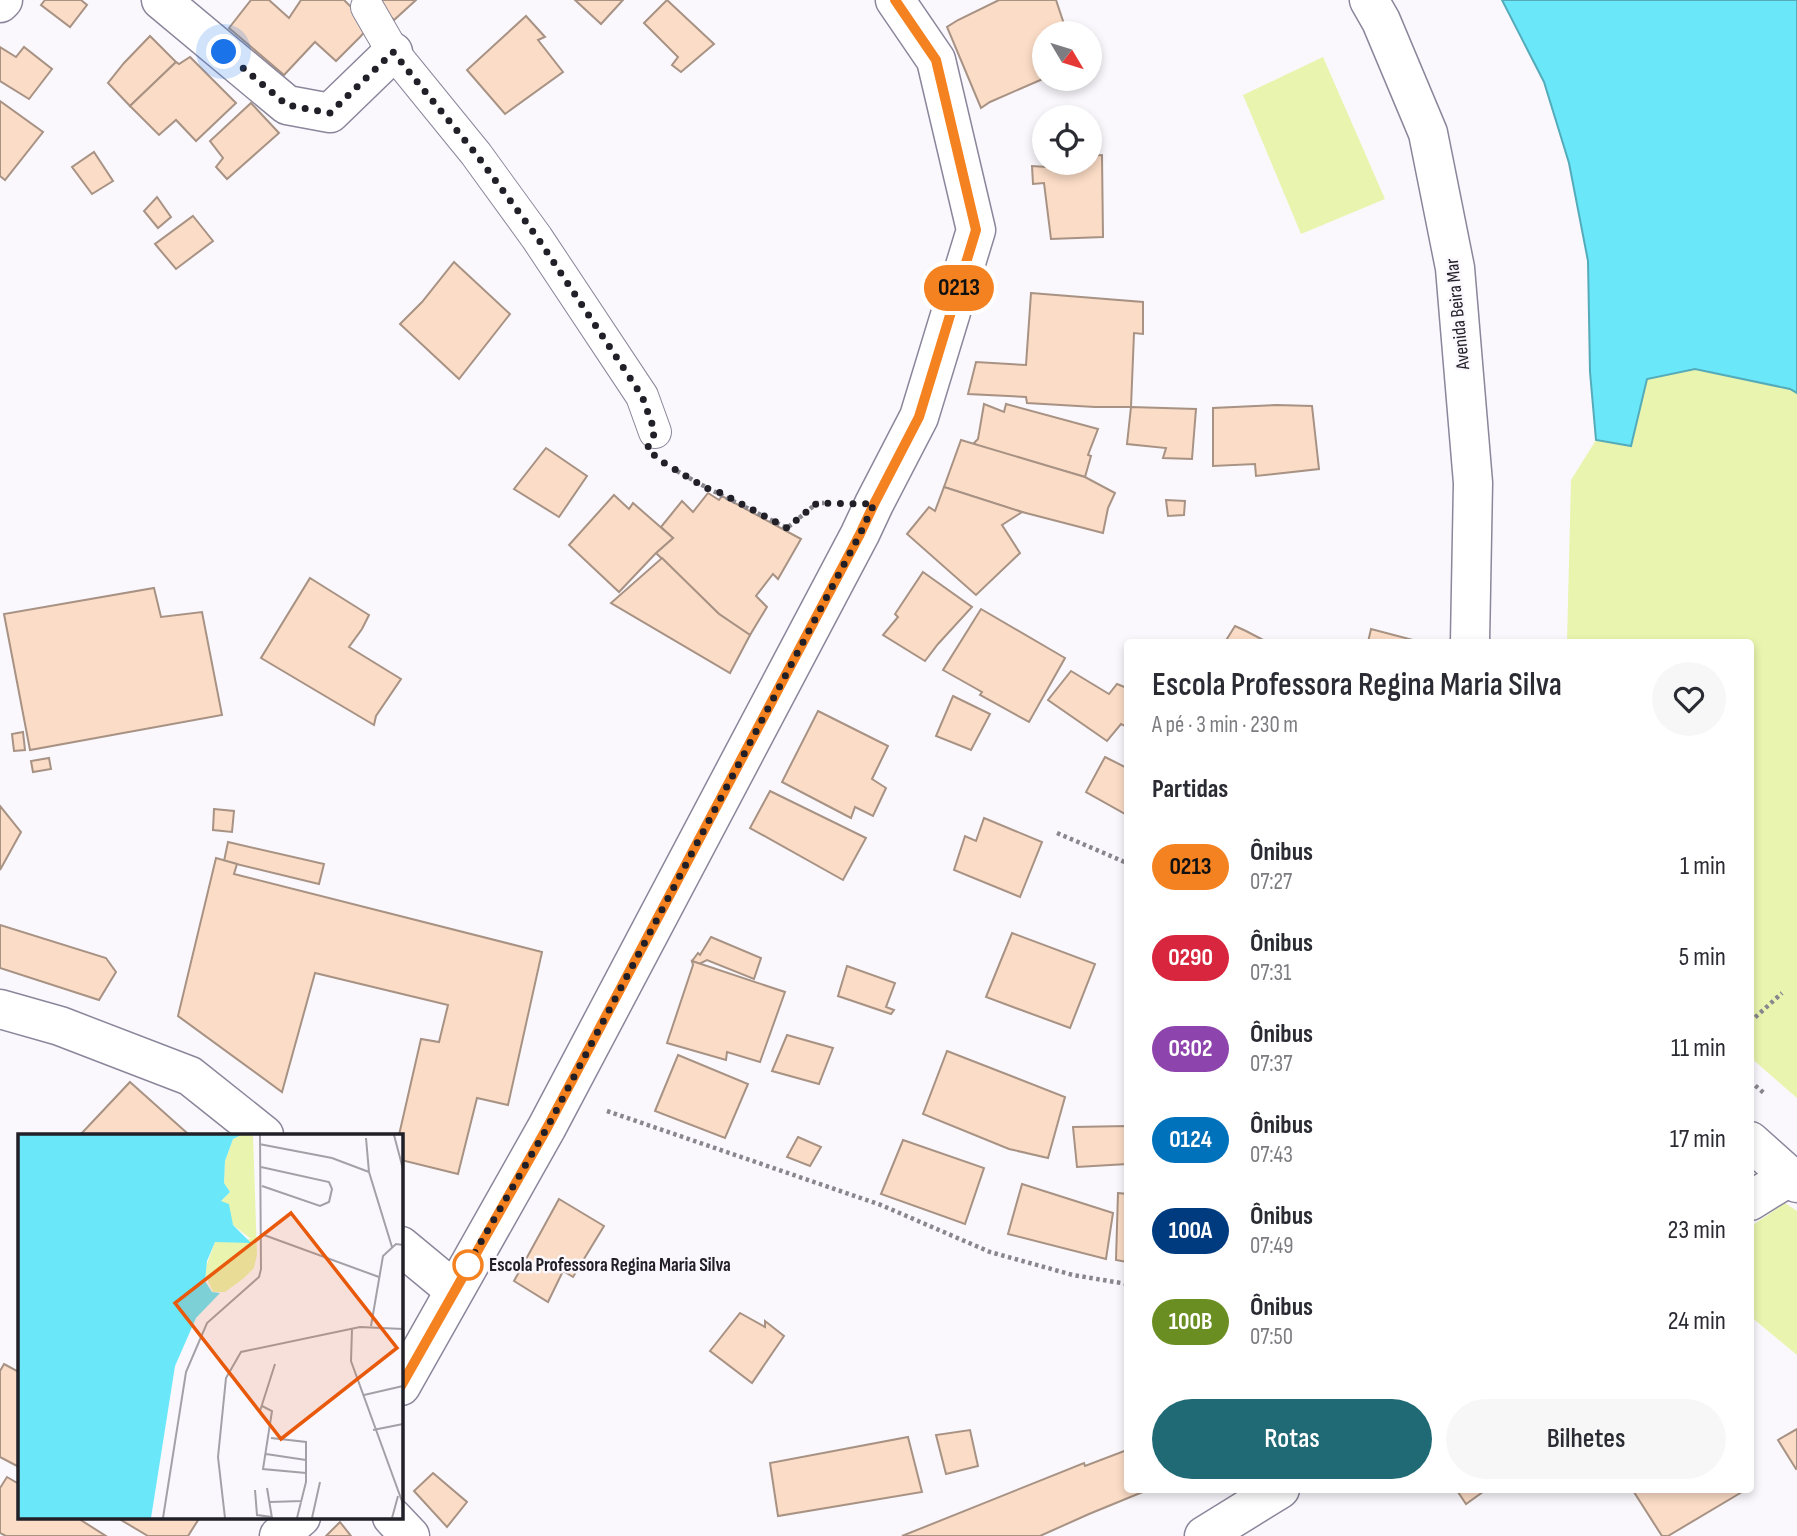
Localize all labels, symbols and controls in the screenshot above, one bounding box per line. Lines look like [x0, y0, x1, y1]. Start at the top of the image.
north arrow [1032, 21, 1102, 91]
map controls [1032, 21, 1102, 175]
your location [206, 34, 241, 69]
button: locate [1032, 105, 1102, 175]
street label: Avenida Beira Mar [1441, 257, 1475, 372]
line badge: 0213 [910, 265, 1008, 311]
text: 0213 [938, 273, 980, 302]
button: heart [1652, 662, 1726, 736]
text: Escola Professora Regina Maria Silva [1152, 665, 1562, 705]
text: A pé · 3 min · 230 m [1152, 711, 1298, 739]
text: Partidas [1152, 774, 1228, 805]
text: Ônibus [1250, 837, 1313, 868]
text: 1 min [1680, 851, 1726, 882]
text: 0213 [1169, 852, 1212, 881]
text: 07:27 [1250, 868, 1292, 896]
text: Ônibus [1250, 928, 1313, 959]
text: 5 min [1679, 942, 1726, 973]
text: 0290 [1168, 943, 1213, 972]
text: 07:31 [1250, 959, 1291, 987]
text: Ônibus [1250, 1019, 1313, 1050]
text: 11 min [1671, 1033, 1726, 1064]
text: 0302 [1168, 1034, 1213, 1063]
text: 07:37 [1250, 1050, 1292, 1078]
text: Ônibus [1250, 1110, 1313, 1141]
text: 17 min [1670, 1124, 1726, 1155]
text: 0124 [1169, 1125, 1212, 1154]
inset map [18, 1134, 402, 1518]
text: 07:43 [1250, 1141, 1293, 1169]
text: Ônibus [1250, 1201, 1313, 1232]
text: 23 min [1668, 1215, 1726, 1246]
text: 100A [1169, 1216, 1212, 1245]
text: 07:49 [1250, 1232, 1293, 1260]
marker: Escola Professora Regina Maria Silva [453, 1250, 483, 1280]
place label: Escola Professora Regina Maria Silva [489, 1254, 731, 1277]
text: Ônibus [1250, 1292, 1313, 1323]
text: 24 min [1668, 1306, 1726, 1337]
text: 100B [1169, 1307, 1212, 1336]
text: 07:50 [1250, 1323, 1293, 1351]
button: Rotas [1152, 1399, 1432, 1479]
button: Bilhetes [1446, 1399, 1726, 1479]

